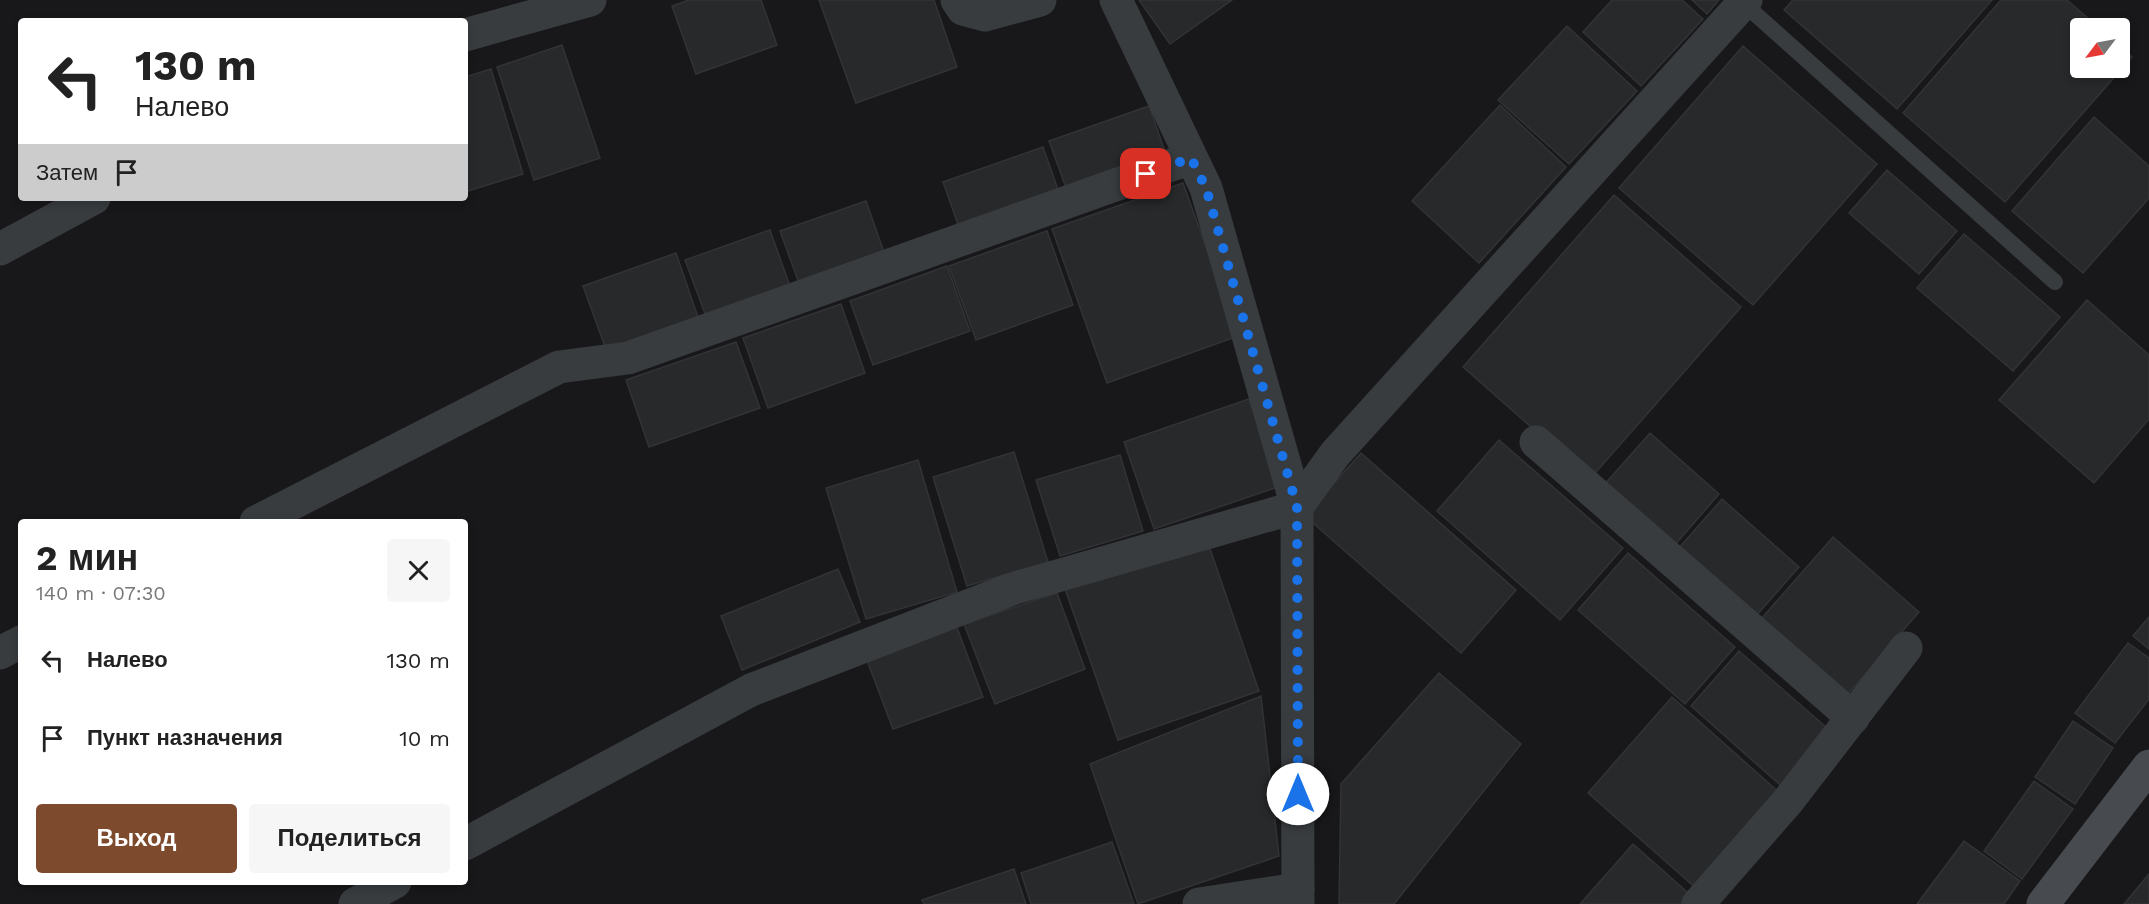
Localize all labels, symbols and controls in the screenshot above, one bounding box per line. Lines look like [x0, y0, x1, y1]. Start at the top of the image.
north arrow [2070, 18, 2130, 78]
map controls [2070, 18, 2130, 78]
text: 130 m [135, 41, 257, 90]
icon: left [36, 42, 114, 120]
text: Налево [135, 91, 229, 123]
pin [1120, 148, 1171, 199]
icon: arrive [110, 156, 143, 189]
icon: arrive [1129, 157, 1162, 190]
text: Затем [36, 160, 98, 185]
text: 2 мин [36, 537, 138, 579]
button: close [387, 539, 450, 602]
text: 140 m · 07:30 [36, 581, 166, 605]
icon: left [36, 644, 69, 677]
text: Налево [87, 647, 168, 672]
text: 130 m [386, 648, 450, 673]
icon: arrive [36, 722, 69, 755]
text: Пункт назначения [87, 725, 283, 750]
text: 10 m [399, 726, 450, 751]
position arrow [1266, 762, 1330, 826]
button: Выход [36, 804, 237, 873]
button: Поделиться [249, 804, 450, 873]

